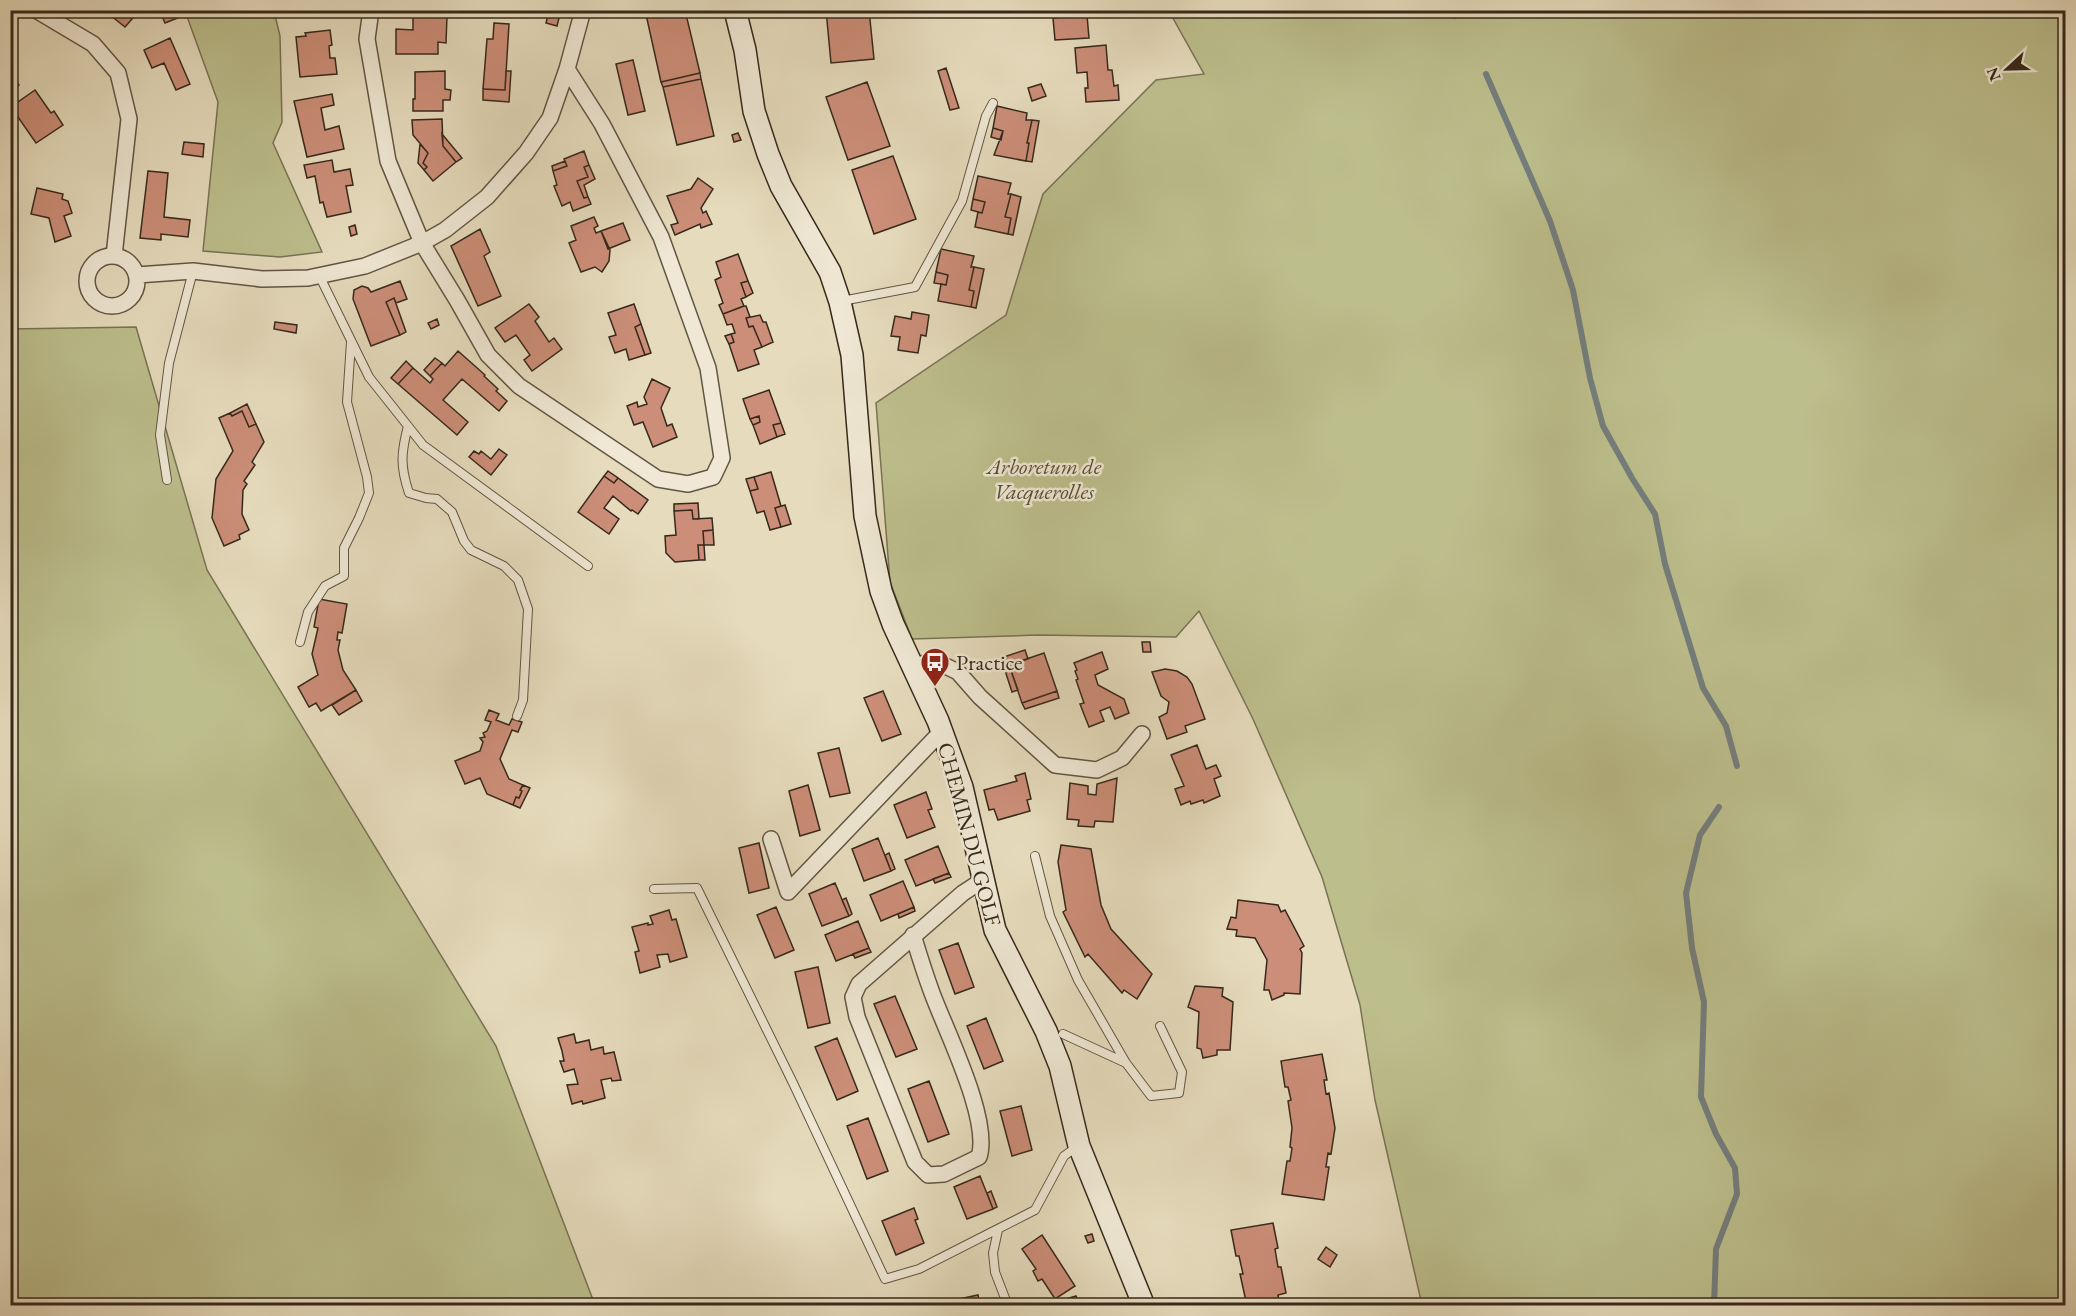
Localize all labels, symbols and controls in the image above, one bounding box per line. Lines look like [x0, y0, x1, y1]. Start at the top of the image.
north arrow [1977, 39, 2037, 99]
text: N [1981, 64, 2006, 84]
park label: Arboretum de Vacquerolles [985, 452, 1102, 506]
bus stop icon: Practice [919, 646, 951, 688]
place label: Practice [956, 648, 1023, 677]
street label: CHEMIN DU GOLF [931, 739, 1008, 929]

